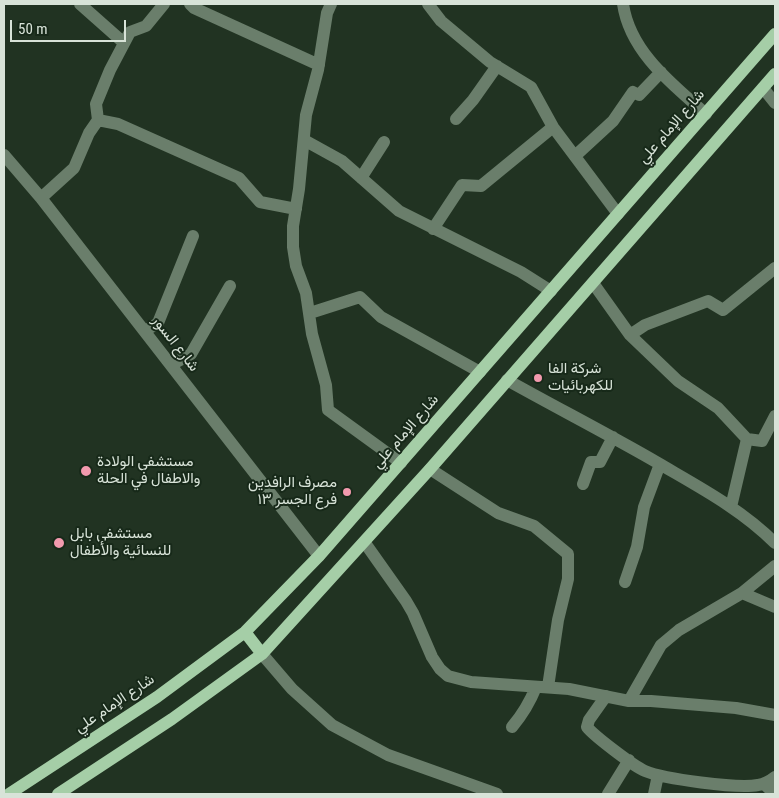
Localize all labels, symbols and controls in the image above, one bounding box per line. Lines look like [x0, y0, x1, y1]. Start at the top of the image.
scale bar [12, 10, 129, 42]
text: 50 m [18, 20, 48, 38]
street label: شارع الإمام علي [635, 86, 709, 168]
street label: شارع السور [148, 313, 202, 375]
place label: شركة الفا للكهربائيات [548, 360, 613, 395]
marker: شركة الفا للكهربائيات [532, 372, 544, 384]
street label: شارع الإمام علي [369, 391, 443, 473]
place label: مستشفى الولادة والاطفال في الحلة [97, 453, 200, 488]
marker: مستشفى الولادة والاطفال في الحلة [79, 464, 93, 478]
place label: مصرف الرافدين فرع الجسر ١٣ [248, 474, 337, 509]
marker: مصرف الرافدين فرع الجسر ١٣ [341, 486, 353, 498]
place label: مستشفى بابل للنسائية والأطفال [70, 525, 171, 560]
marker: مستشفى بابل للنسائية والأطفال [52, 536, 66, 550]
street label: شارع الإمام علي [72, 671, 158, 737]

